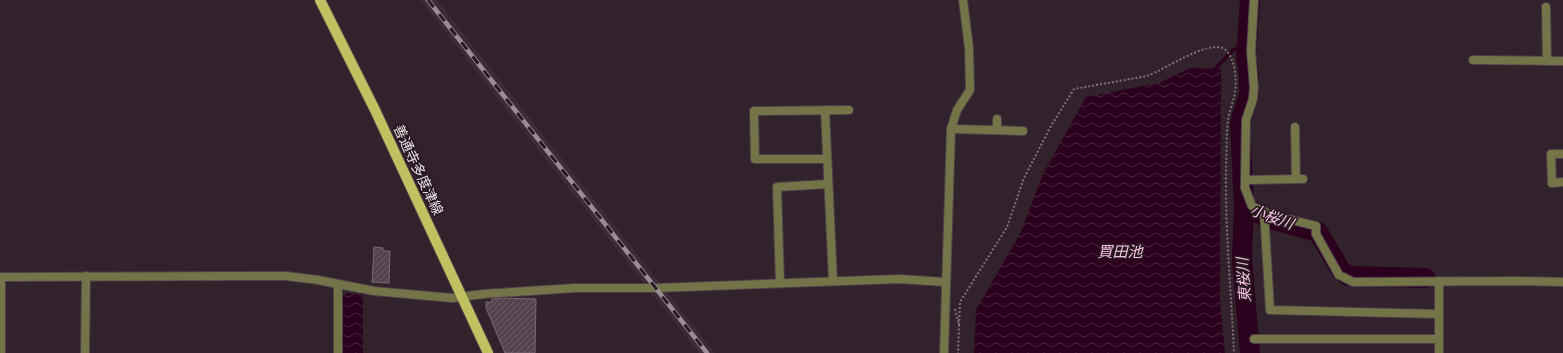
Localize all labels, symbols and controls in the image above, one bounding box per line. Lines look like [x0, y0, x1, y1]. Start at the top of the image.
street label: 善通寺多度津線 [390, 122, 446, 218]
water label: 小桜川 [1248, 201, 1298, 234]
water label: 買田池 [1097, 243, 1144, 261]
water label: 東桜川 [1233, 255, 1255, 303]

